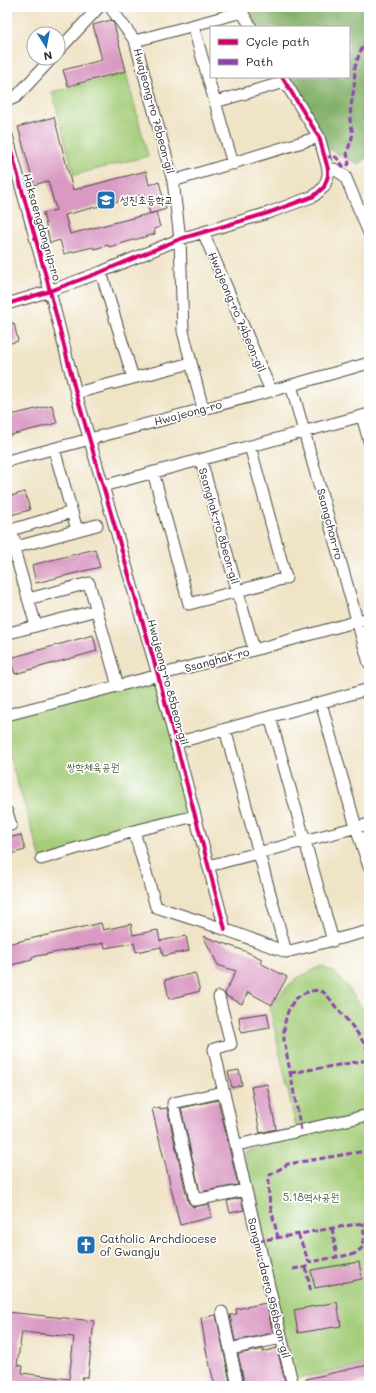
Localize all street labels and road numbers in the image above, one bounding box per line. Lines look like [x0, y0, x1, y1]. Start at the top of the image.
street label: Hwajeong-ro 78beon-gil [131, 46, 178, 175]
street label: Haksaengdongnip-ro [20, 171, 65, 283]
street label: Hwajeong-ro 74beon-gil [205, 249, 270, 374]
street label: Hwajeong-ro [152, 396, 224, 429]
street label: Ssanghak-ro 8beon-gil [196, 466, 243, 586]
street label: Ssangchon-ro [314, 487, 347, 561]
street label: Hwajeong-ro 85beon-gil [144, 617, 192, 746]
street label: Ssanghak-ro [183, 644, 251, 675]
street label: Sangmu-daero 956beon-gil [245, 1216, 294, 1360]

